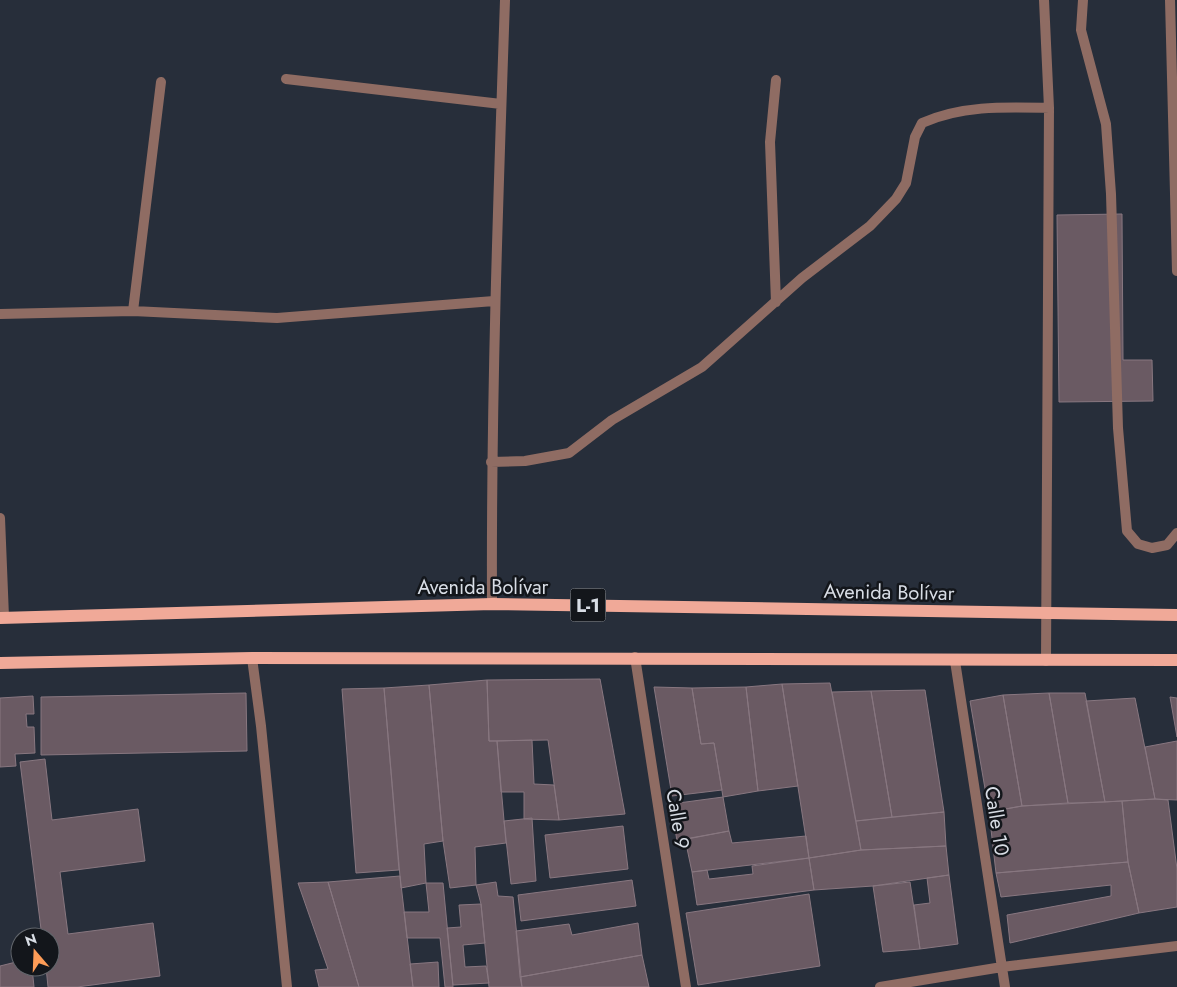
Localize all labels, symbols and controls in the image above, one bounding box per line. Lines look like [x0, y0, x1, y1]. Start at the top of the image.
street label: Avenida Bolívar [418, 573, 549, 602]
street label: Avenida Bolívar [823, 577, 955, 608]
road number: L-1 [570, 588, 606, 622]
street label: Calle 10 [977, 784, 1016, 858]
street label: Calle 9 [658, 787, 697, 851]
north arrow [10, 927, 60, 977]
text: N [22, 928, 39, 951]

